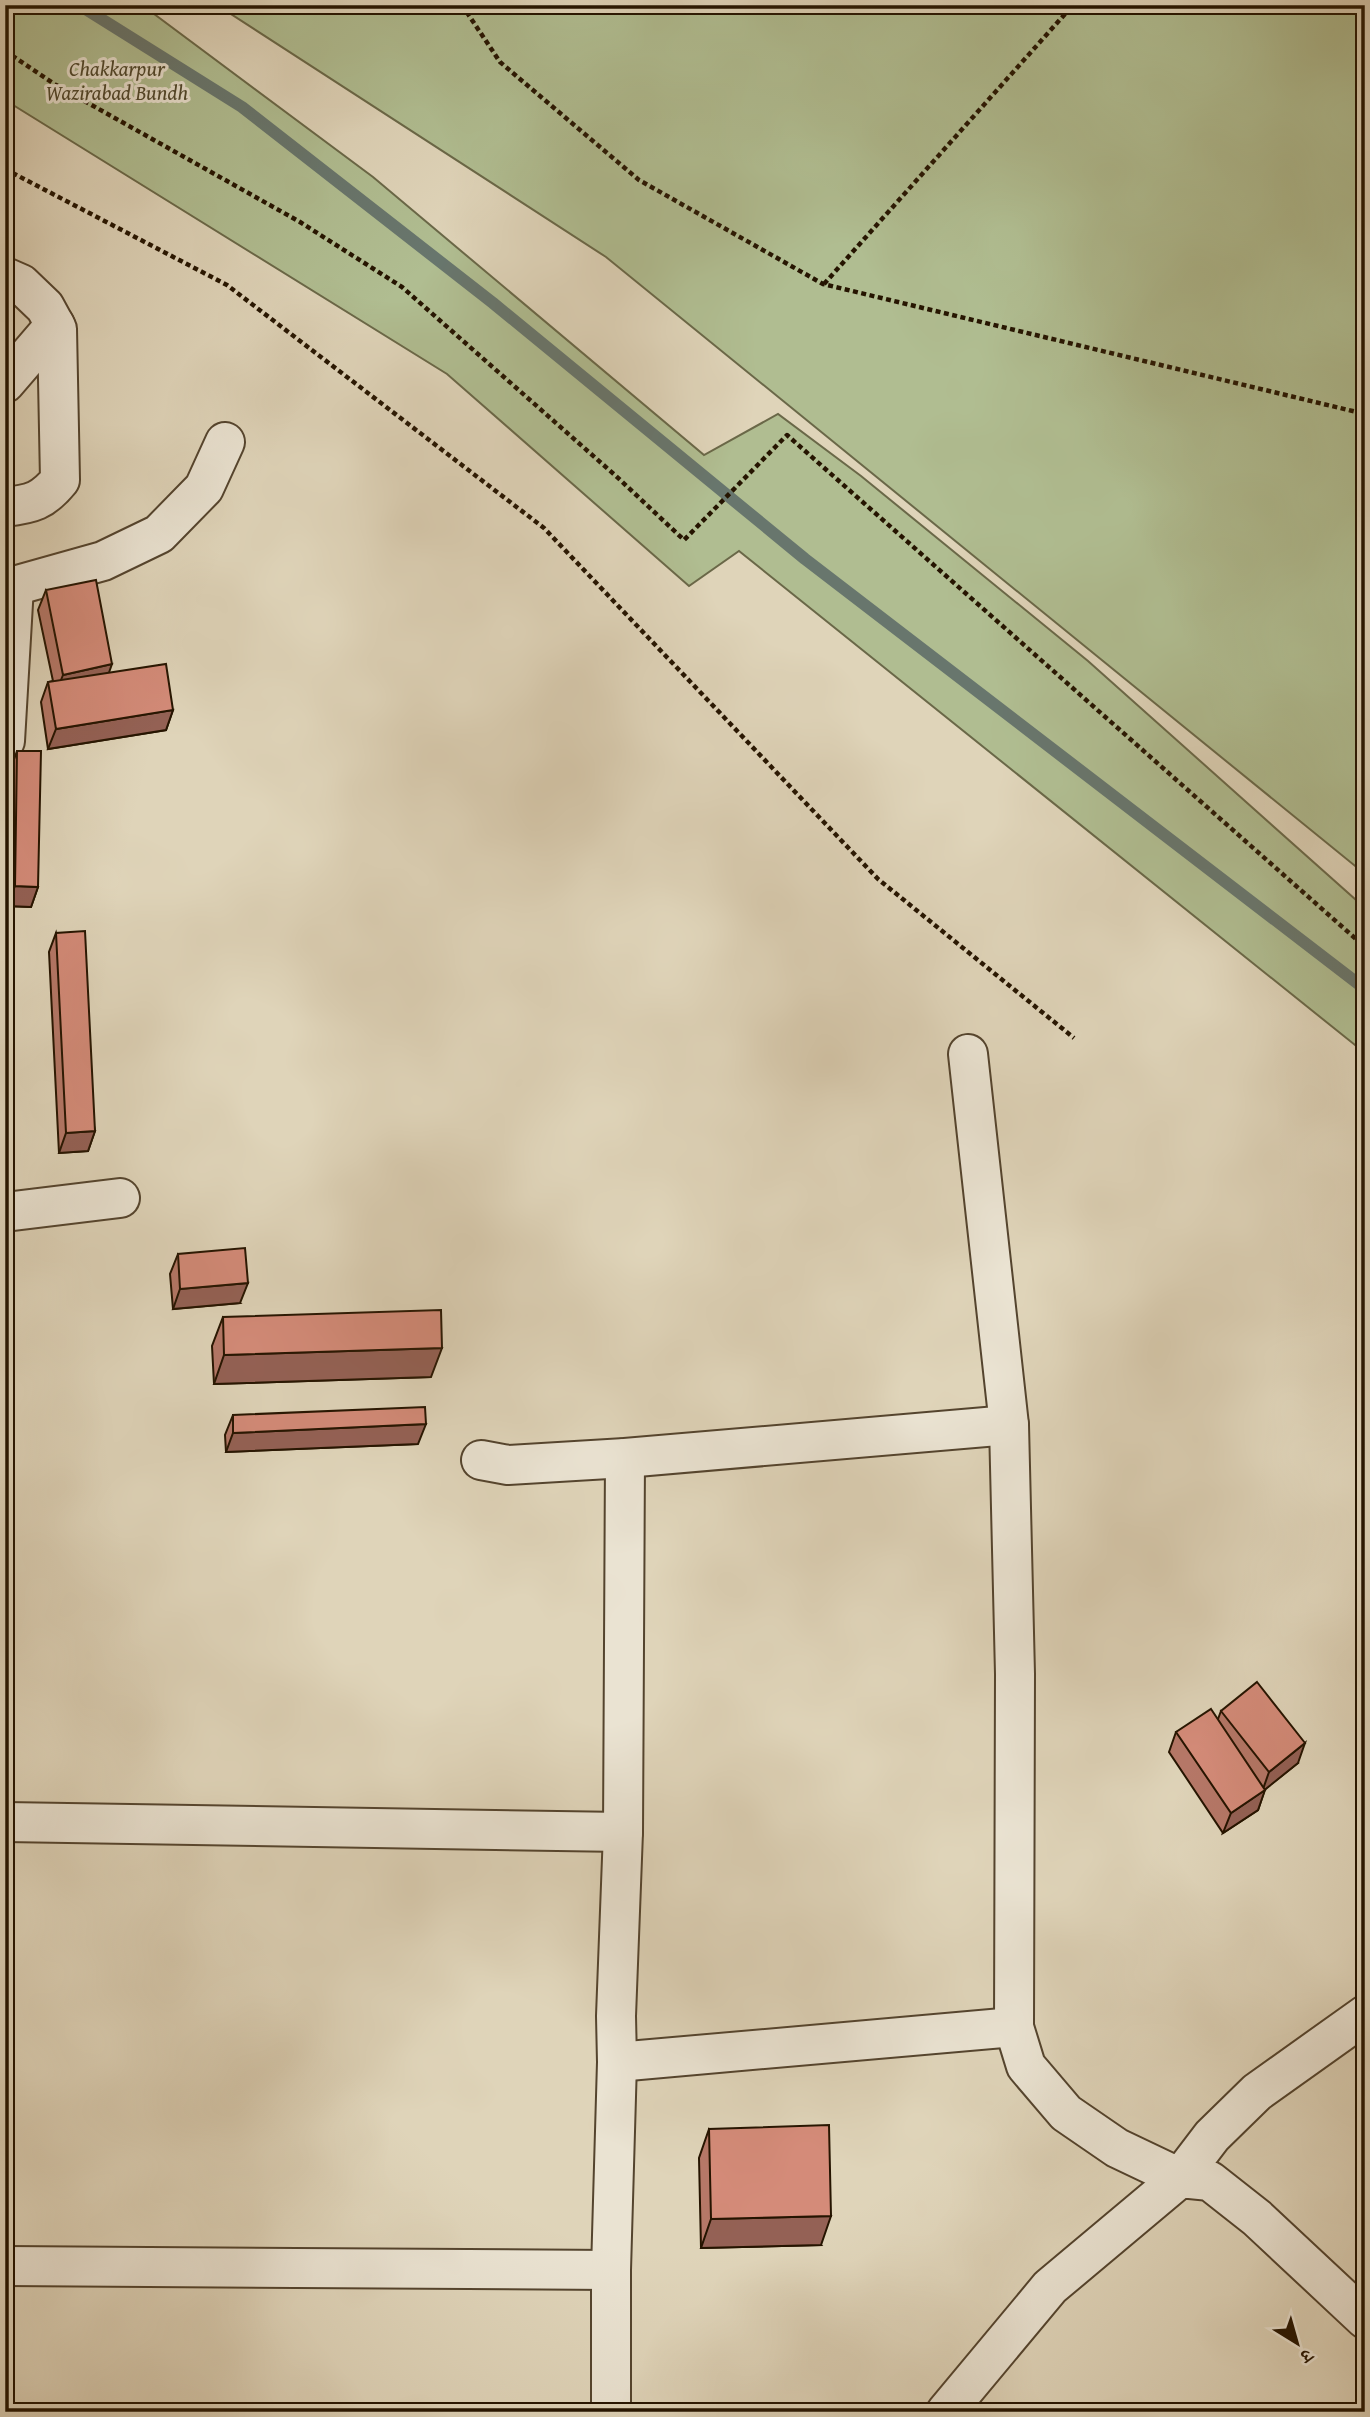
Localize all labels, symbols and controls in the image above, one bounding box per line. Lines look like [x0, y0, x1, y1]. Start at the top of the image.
park label: Chakkarpur Wazirabad Bundh [46, 53, 189, 108]
north arrow [1262, 2308, 1332, 2378]
text: उ [1294, 2341, 1321, 2371]

